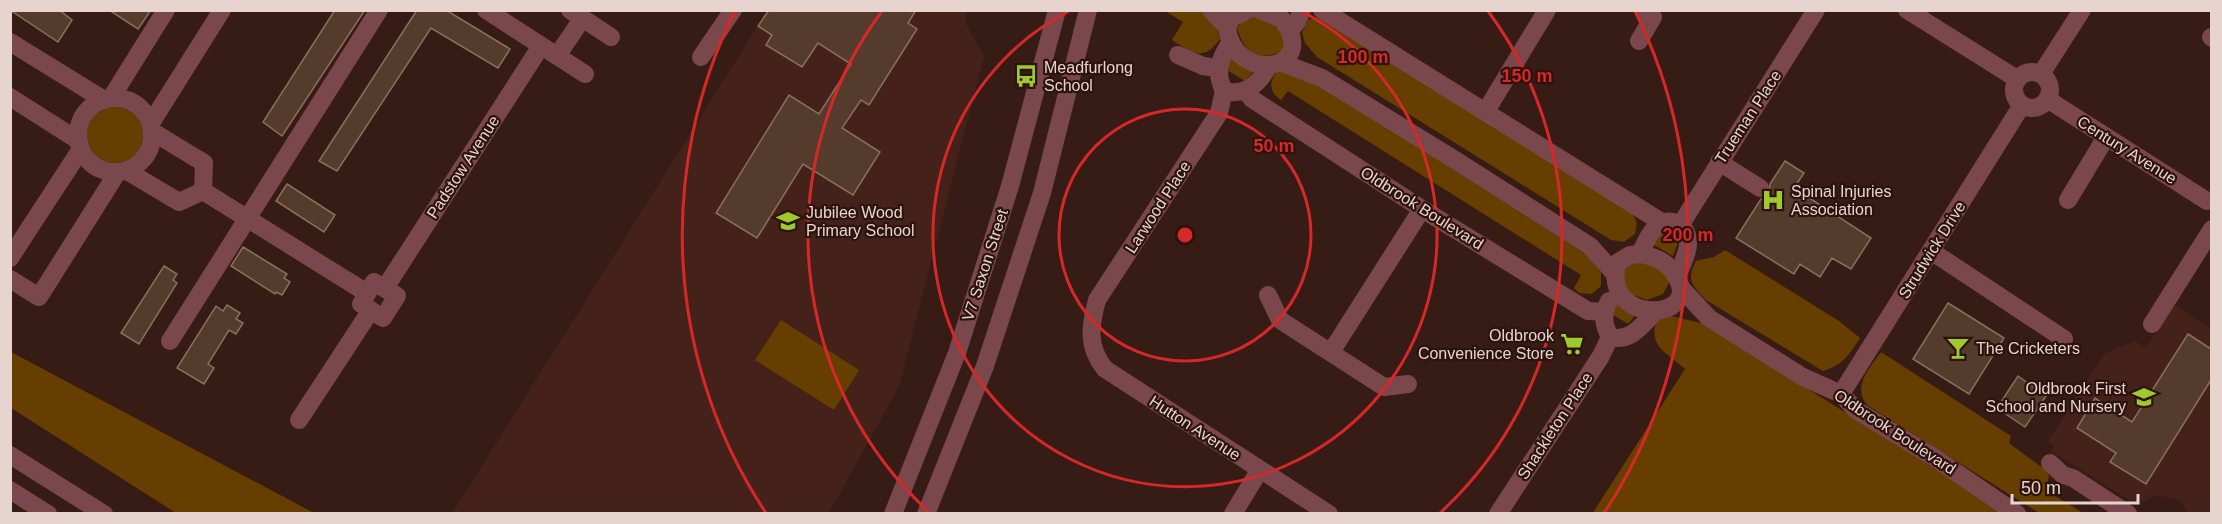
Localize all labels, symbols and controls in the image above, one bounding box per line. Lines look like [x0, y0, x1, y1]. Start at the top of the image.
text: 100 m [1337, 47, 1389, 67]
place label: Meadfurlong School [1044, 59, 1133, 94]
bus stop icon: Meadfurlong School [1013, 63, 1039, 89]
text: 150 m [1501, 66, 1553, 86]
street label: Trueman Place [1711, 67, 1785, 167]
street label: Padstow Avenue [423, 112, 503, 221]
street label: Century Avenue [2074, 113, 2180, 187]
text: 50 m [1253, 136, 1295, 156]
street label: Larwood Place [1122, 158, 1194, 256]
street label: Oldbrook Boulevard [1358, 163, 1486, 253]
place label: Spinal Injuries Association [1791, 183, 1892, 218]
hospital icon: Spinal Injuries Association [1760, 187, 1786, 213]
street label: Strudwick Drive [1895, 198, 1969, 302]
place label: Jubilee Wood Primary School [806, 204, 914, 239]
street label: V7 Saxon Street [959, 206, 1011, 323]
school or university icon: Jubilee Wood Primary School [775, 208, 801, 234]
centre of rings [1175, 225, 1195, 245]
text: 200 m [1662, 225, 1714, 245]
place label: Oldbrook Convenience Store [1418, 327, 1555, 362]
supermarket icon: Oldbrook Convenience Store [1559, 331, 1585, 357]
bar icon: The Cricketers [1945, 335, 1971, 361]
place label: The Cricketers [1976, 340, 2080, 357]
street label: Shackleton Place [1514, 369, 1596, 482]
place label: Oldbrook First School and Nursery [1985, 380, 2127, 415]
school or university icon: Oldbrook First School and Nursery [2131, 384, 2157, 410]
street label: Oldbrook Boulevard [1831, 386, 1959, 478]
street label: Hutton Avenue [1146, 392, 1244, 464]
scale bar [2012, 467, 2138, 505]
text: 50 m [2021, 478, 2061, 498]

